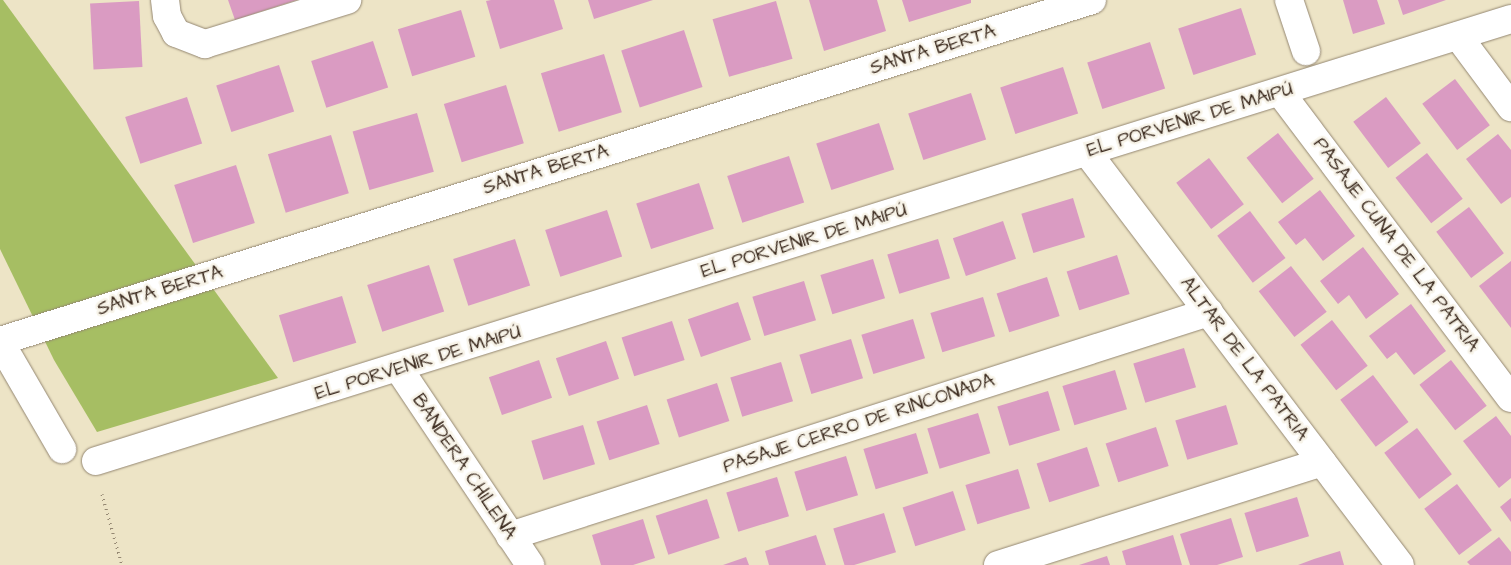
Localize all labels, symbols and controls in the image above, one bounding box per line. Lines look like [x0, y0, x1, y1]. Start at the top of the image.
street label: SANTA BERTA [867, 20, 999, 80]
street label: EL PORVENIR DE MAIPÚ [1084, 78, 1296, 162]
street label: PASAJE CUNA DE LA PATRIA [1308, 133, 1484, 357]
street label: SANTA BERTA [480, 140, 612, 200]
street label: EL PORVENIR DE MAIPÚ [698, 199, 910, 283]
street label: SANTA BERTA [94, 261, 226, 321]
street label: ALTAR DE LA PATRIA [1175, 273, 1313, 445]
street label: EL PORVENIR DE MAIPÚ [312, 321, 524, 405]
street label: PASAJE CERRO DE RINCONADA [720, 369, 998, 479]
street label: BANDERA CHILENA [407, 390, 521, 544]

